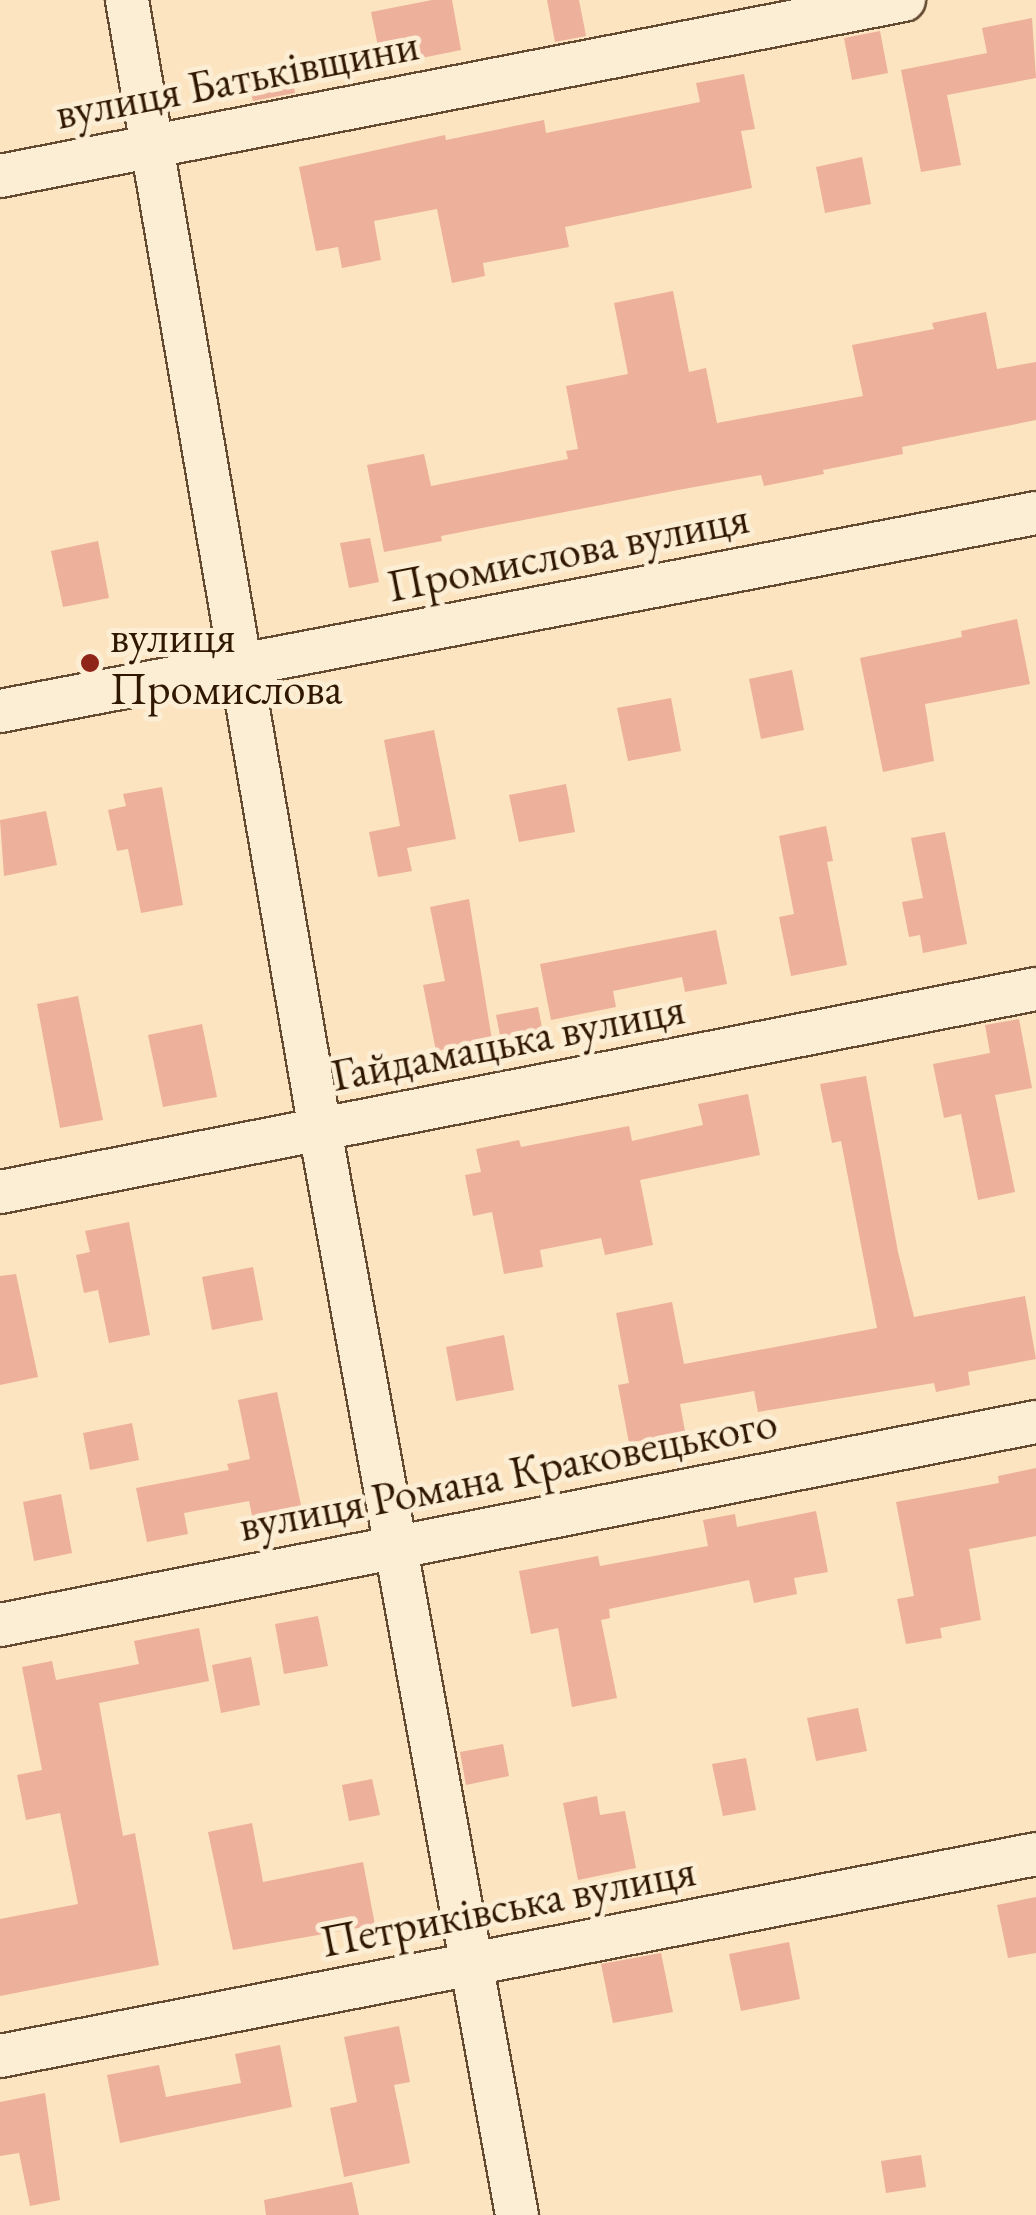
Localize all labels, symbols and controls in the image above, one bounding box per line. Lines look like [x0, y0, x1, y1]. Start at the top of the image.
street label: вулиця Батьківщини [51, 17, 423, 141]
street label: Промислова вулиця [383, 490, 753, 614]
place label: вулиця Промислова [110, 610, 342, 716]
marker: вулиця Промислова [79, 652, 101, 674]
street label: Гайдамацька вулиця [327, 981, 689, 1103]
street label: вулиця Романа Краковецького [234, 1395, 782, 1553]
street label: Петриківська вулиця [316, 1843, 700, 1969]

